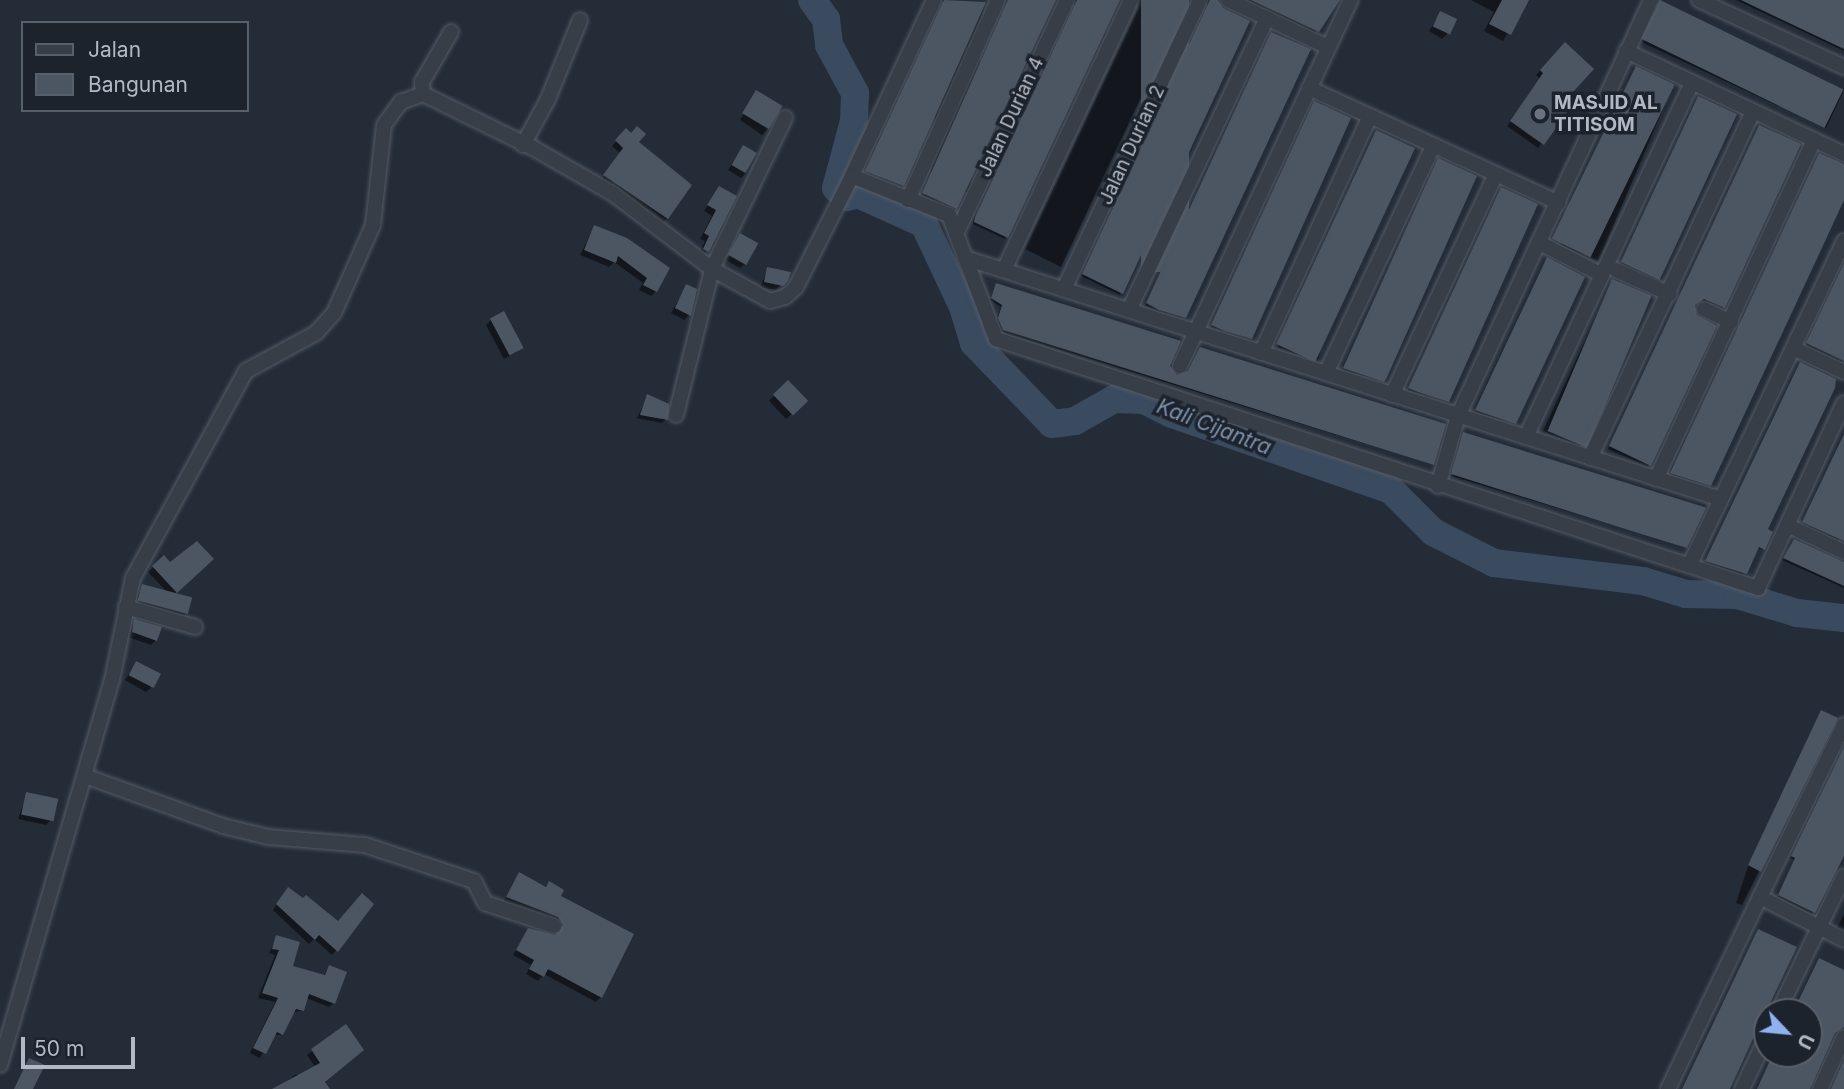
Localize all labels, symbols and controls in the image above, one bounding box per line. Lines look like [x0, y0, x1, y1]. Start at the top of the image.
legend [21, 21, 248, 112]
text: Jalan [88, 37, 141, 62]
street label: Jalan Durian 4 [973, 53, 1049, 181]
text: Bangunan [88, 72, 188, 97]
street label: Jalan Durian 2 [1094, 82, 1170, 208]
place label: MASJID AL TITISOM [1554, 92, 1658, 136]
marker: MASJID AL TITISOM [1532, 106, 1548, 122]
water label: Kali Cijantra [1153, 394, 1275, 460]
north arrow [1753, 998, 1823, 1068]
scale bar [24, 1023, 138, 1066]
text: U [1792, 1030, 1819, 1053]
text: 50 m [34, 1036, 84, 1061]

